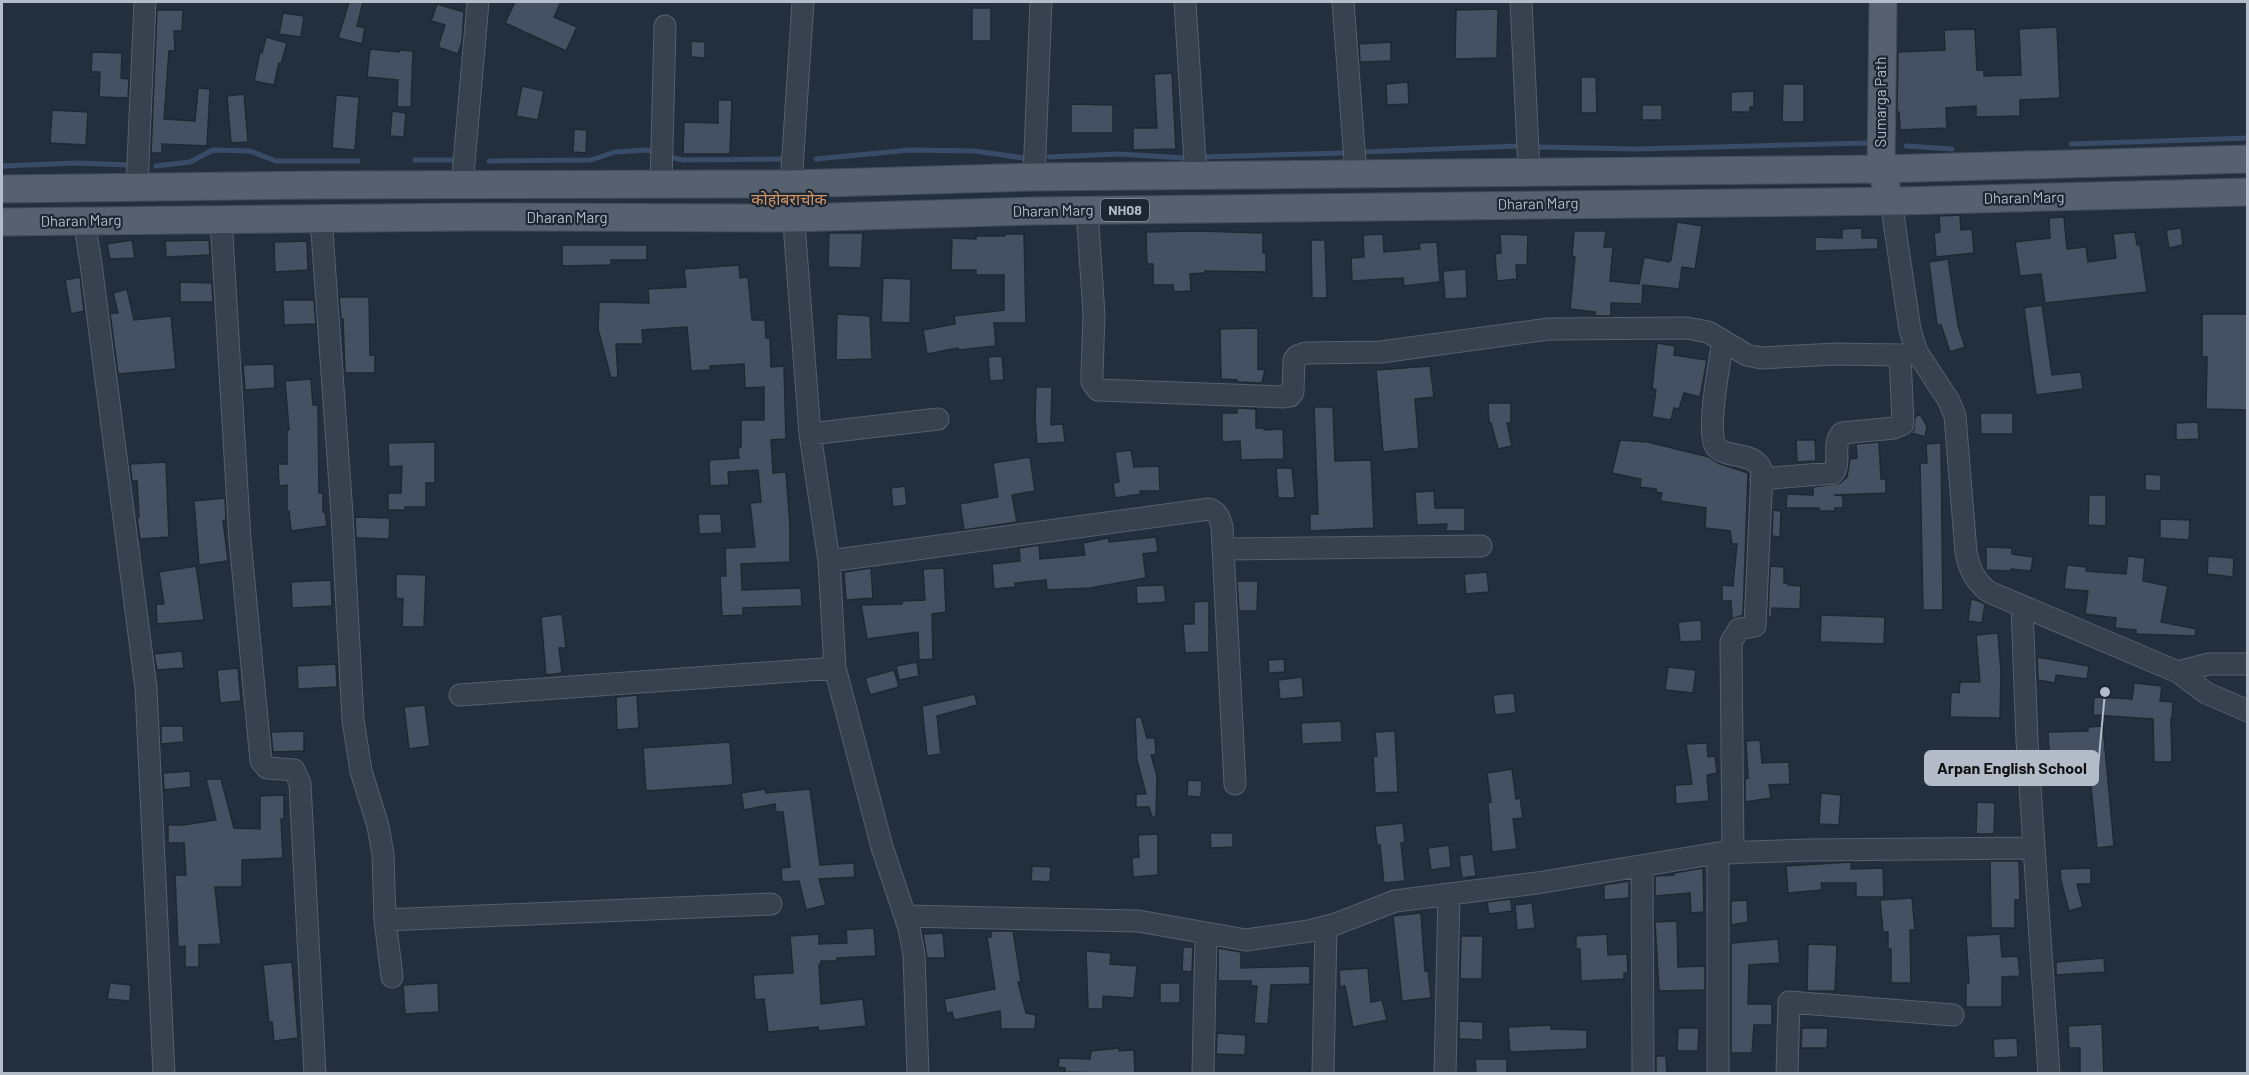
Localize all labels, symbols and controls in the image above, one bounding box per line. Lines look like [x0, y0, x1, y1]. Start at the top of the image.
street label: Sumarga Path [1871, 57, 1889, 147]
street label: Dharan Marg [1983, 187, 2065, 207]
district label: कोहोबराचोक [751, 189, 827, 208]
street label: Dharan Marg [1497, 193, 1579, 213]
road number: NH08 [1101, 199, 1149, 221]
street label: Dharan Marg [1012, 200, 1094, 220]
street label: Dharan Marg [527, 208, 607, 226]
street label: Dharan Marg [40, 210, 122, 230]
callout: Arpan English School [1925, 751, 2098, 785]
text: Arpan English School [1937, 758, 2087, 777]

